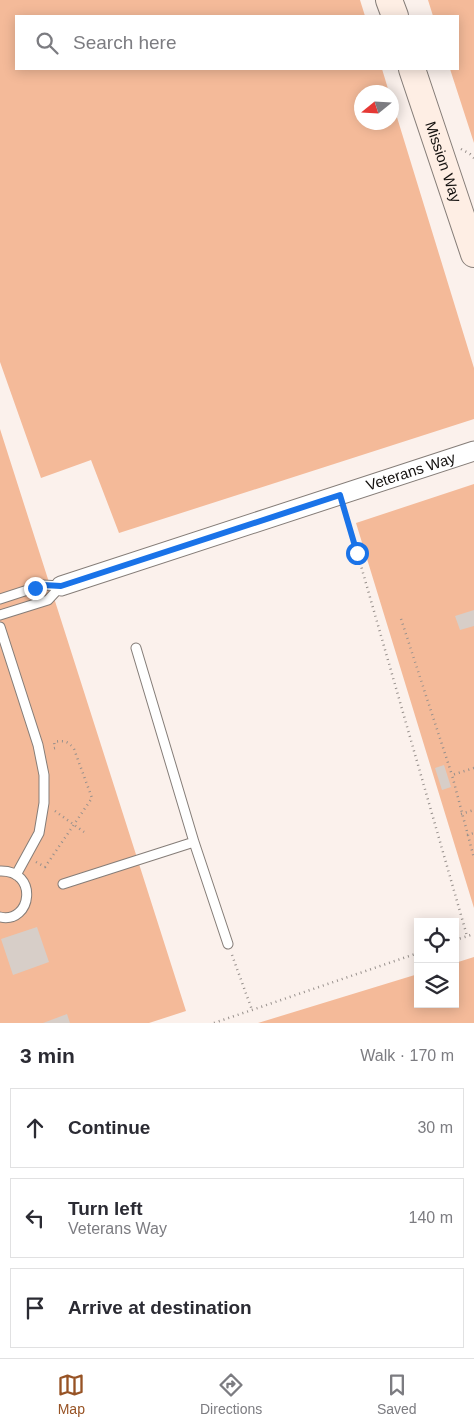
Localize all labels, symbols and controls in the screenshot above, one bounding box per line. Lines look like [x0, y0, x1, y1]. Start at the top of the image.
search box [15, 15, 459, 70]
icon: search [33, 29, 61, 57]
text: Search here [73, 32, 177, 53]
north arrow [354, 85, 399, 130]
street label: Mission Way [422, 119, 465, 205]
street label: Veterans Way [364, 449, 458, 494]
route start [346, 542, 369, 565]
route end [24, 577, 47, 600]
map controls [414, 918, 459, 1008]
button: locate [414, 918, 459, 963]
button: layers [414, 963, 459, 1008]
text: 3 min [20, 1044, 75, 1067]
text: Walk · 170 m [360, 1047, 454, 1064]
icon: ahead [21, 1114, 49, 1142]
text: Continue [68, 1117, 150, 1138]
text: 30 m [417, 1119, 453, 1136]
text: Turn left [68, 1198, 143, 1219]
icon: left [21, 1204, 49, 1232]
text: 140 m [409, 1209, 453, 1226]
text: Veterans Way [68, 1220, 167, 1237]
icon: arrive [21, 1294, 49, 1322]
text: Arrive at destination [68, 1297, 252, 1318]
tab: Map [57, 1371, 85, 1417]
tab: Directions [200, 1371, 262, 1417]
tab: Saved [377, 1371, 417, 1417]

